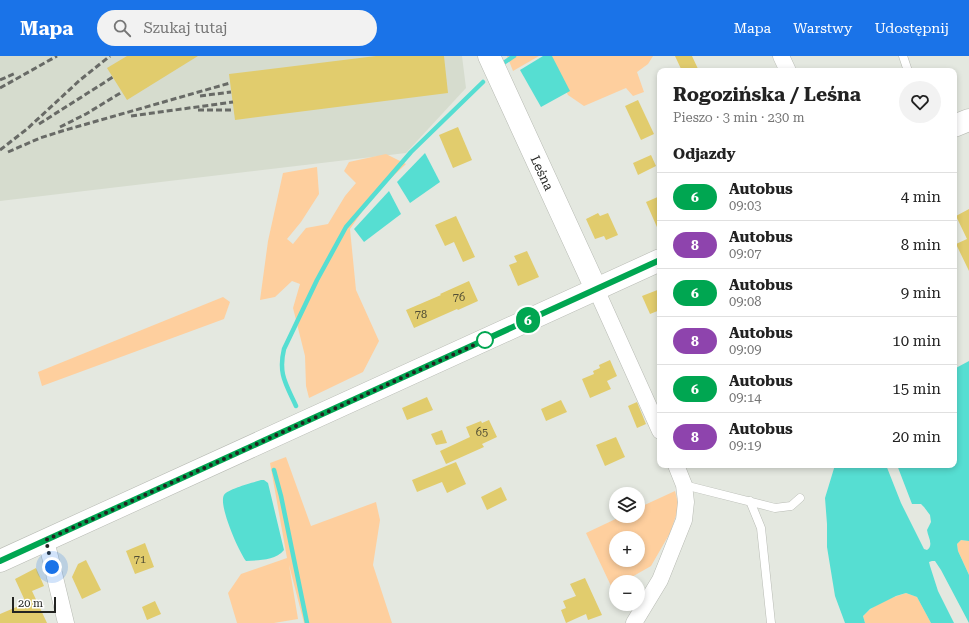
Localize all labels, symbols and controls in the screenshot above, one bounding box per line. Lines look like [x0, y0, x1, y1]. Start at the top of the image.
search box [97, 10, 377, 46]
text: Mapa [20, 17, 73, 40]
icon: search [111, 17, 133, 39]
text: Szukaj tutaj [143, 19, 228, 37]
text: Mapa [734, 20, 771, 36]
text: Warstwy [793, 20, 852, 36]
text: Udostępnij [874, 20, 949, 36]
button: heart [899, 81, 941, 123]
text: Rogozińska / Leśna [673, 83, 861, 106]
text: Pieszo · 3 min · 230 m [673, 110, 805, 125]
text: Odjazdy [673, 145, 736, 163]
street label: Leśna [527, 153, 557, 193]
text: Autobus [729, 180, 793, 198]
text: 4 min [901, 188, 941, 206]
text: 6 [691, 189, 699, 205]
text: 09:03 [729, 198, 761, 213]
text: Autobus [729, 228, 793, 246]
text: 8 min [901, 236, 941, 254]
text: 8 [691, 237, 699, 253]
text: 09:07 [729, 246, 761, 261]
text: Autobus [729, 276, 793, 294]
text: 9 min [901, 284, 941, 302]
text: 6 [691, 285, 699, 301]
house number: 76 [453, 291, 465, 304]
text: 09:08 [729, 294, 761, 309]
line badge: 6 [515, 307, 541, 333]
house number: 78 [415, 308, 427, 321]
text: 6 [524, 312, 532, 328]
text: Autobus [729, 324, 793, 342]
unlabelled marker [476, 331, 494, 349]
text: 10 min [892, 332, 941, 350]
text: 8 [691, 333, 699, 349]
text: 09:09 [729, 342, 761, 357]
text: Autobus [729, 372, 793, 390]
text: 15 min [892, 380, 941, 398]
text: 6 [691, 381, 699, 397]
text: 09:14 [729, 390, 761, 405]
text: Autobus [729, 420, 793, 438]
house number: 65 [476, 426, 488, 439]
text: 20 min [892, 428, 941, 446]
text: 8 [691, 429, 699, 445]
text: 09:19 [729, 438, 761, 453]
map controls [609, 487, 645, 611]
button: layers [609, 487, 645, 523]
button: + [609, 531, 645, 567]
house number: 71 [134, 553, 146, 566]
your location [42, 557, 62, 577]
button: − [609, 575, 645, 611]
scale bar [12, 595, 56, 614]
text: 20 m [18, 597, 43, 610]

